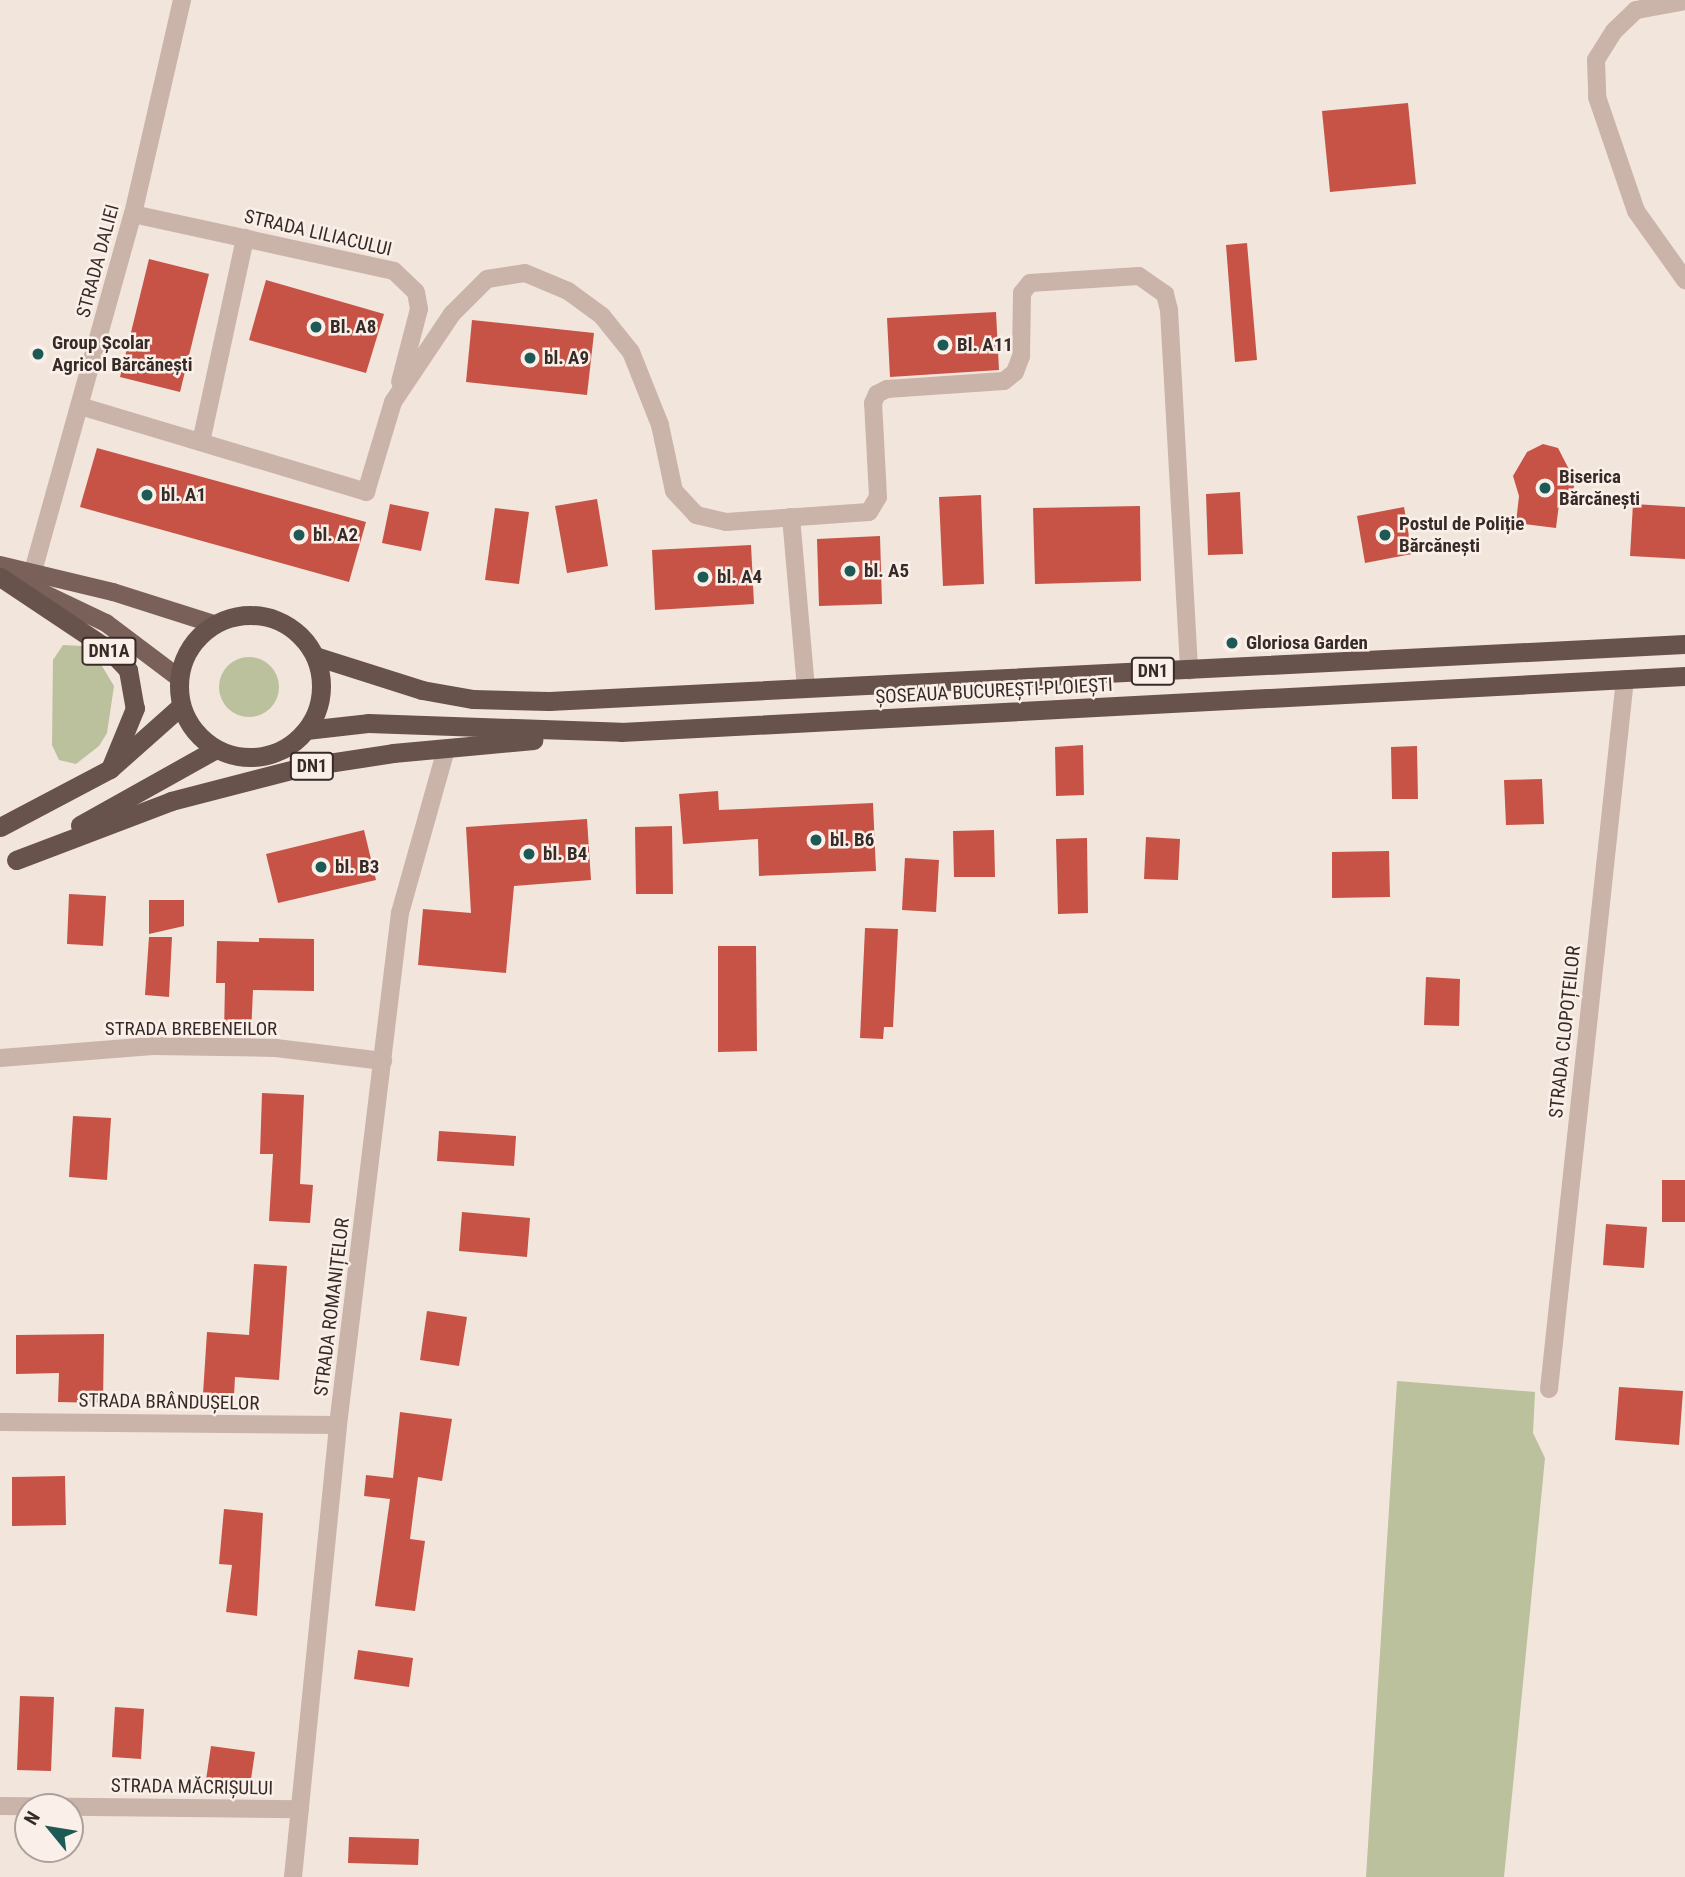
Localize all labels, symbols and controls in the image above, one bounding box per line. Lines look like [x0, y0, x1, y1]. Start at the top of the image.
street label: STRADA DALIEI [72, 202, 124, 320]
street label: STRADA LILIACULUI [242, 205, 394, 261]
place label: Bl. A8 [330, 316, 376, 338]
marker: Bl. A8 [308, 319, 324, 335]
place label: Group Școlar Agricol Bărcănești [52, 332, 192, 376]
place label: Bl. A11 [957, 334, 1013, 356]
marker: Bl. A11 [935, 337, 951, 353]
marker: Group Școlar Agricol Bărcănești [30, 346, 46, 362]
place label: bl. A9 [544, 347, 589, 369]
marker: bl. A9 [522, 350, 538, 366]
place label: Biserica Bărcănești [1559, 466, 1640, 510]
marker: Biserica Bărcănești [1537, 480, 1553, 496]
place label: bl. A1 [161, 484, 206, 506]
marker: bl. A1 [139, 487, 155, 503]
place label: Postul de Poliție Bărcănești [1399, 513, 1524, 557]
place label: bl. A2 [313, 524, 358, 546]
marker: bl. A2 [291, 527, 307, 543]
marker: Postul de Poliție Bărcănești [1377, 527, 1393, 543]
place label: bl. A5 [864, 560, 909, 582]
marker: bl. A5 [842, 563, 858, 579]
place label: bl. A4 [717, 566, 762, 588]
marker: bl. A4 [695, 569, 711, 585]
place label: Gloriosa Garden [1246, 632, 1368, 654]
marker: Gloriosa Garden [1224, 635, 1240, 651]
road number: DN1A [81, 636, 137, 666]
road number: DN1 [1130, 656, 1176, 686]
street label: ȘOSEAUA BUCUREȘTI-PLOIEȘTI [875, 673, 1113, 709]
road number: DN1 [289, 752, 335, 780]
place label: bl. B6 [830, 829, 874, 851]
marker: bl. B6 [808, 832, 824, 848]
place label: bl. B4 [543, 843, 587, 865]
marker: bl. B4 [521, 846, 537, 862]
place label: bl. B3 [335, 856, 379, 878]
marker: bl. B3 [313, 859, 329, 875]
street label: STRADA CLOPOȚEILOR [1545, 945, 1585, 1119]
street label: STRADA BREBENEILOR [105, 1018, 277, 1040]
street label: STRADA ROMANIȚELOR [310, 1217, 354, 1397]
street label: STRADA BRÂNDUȘELOR [78, 1389, 260, 1415]
street label: STRADA MĂCRIȘULUI [111, 1774, 273, 1800]
north arrow [14, 1793, 84, 1863]
text: N [19, 1807, 45, 1829]

